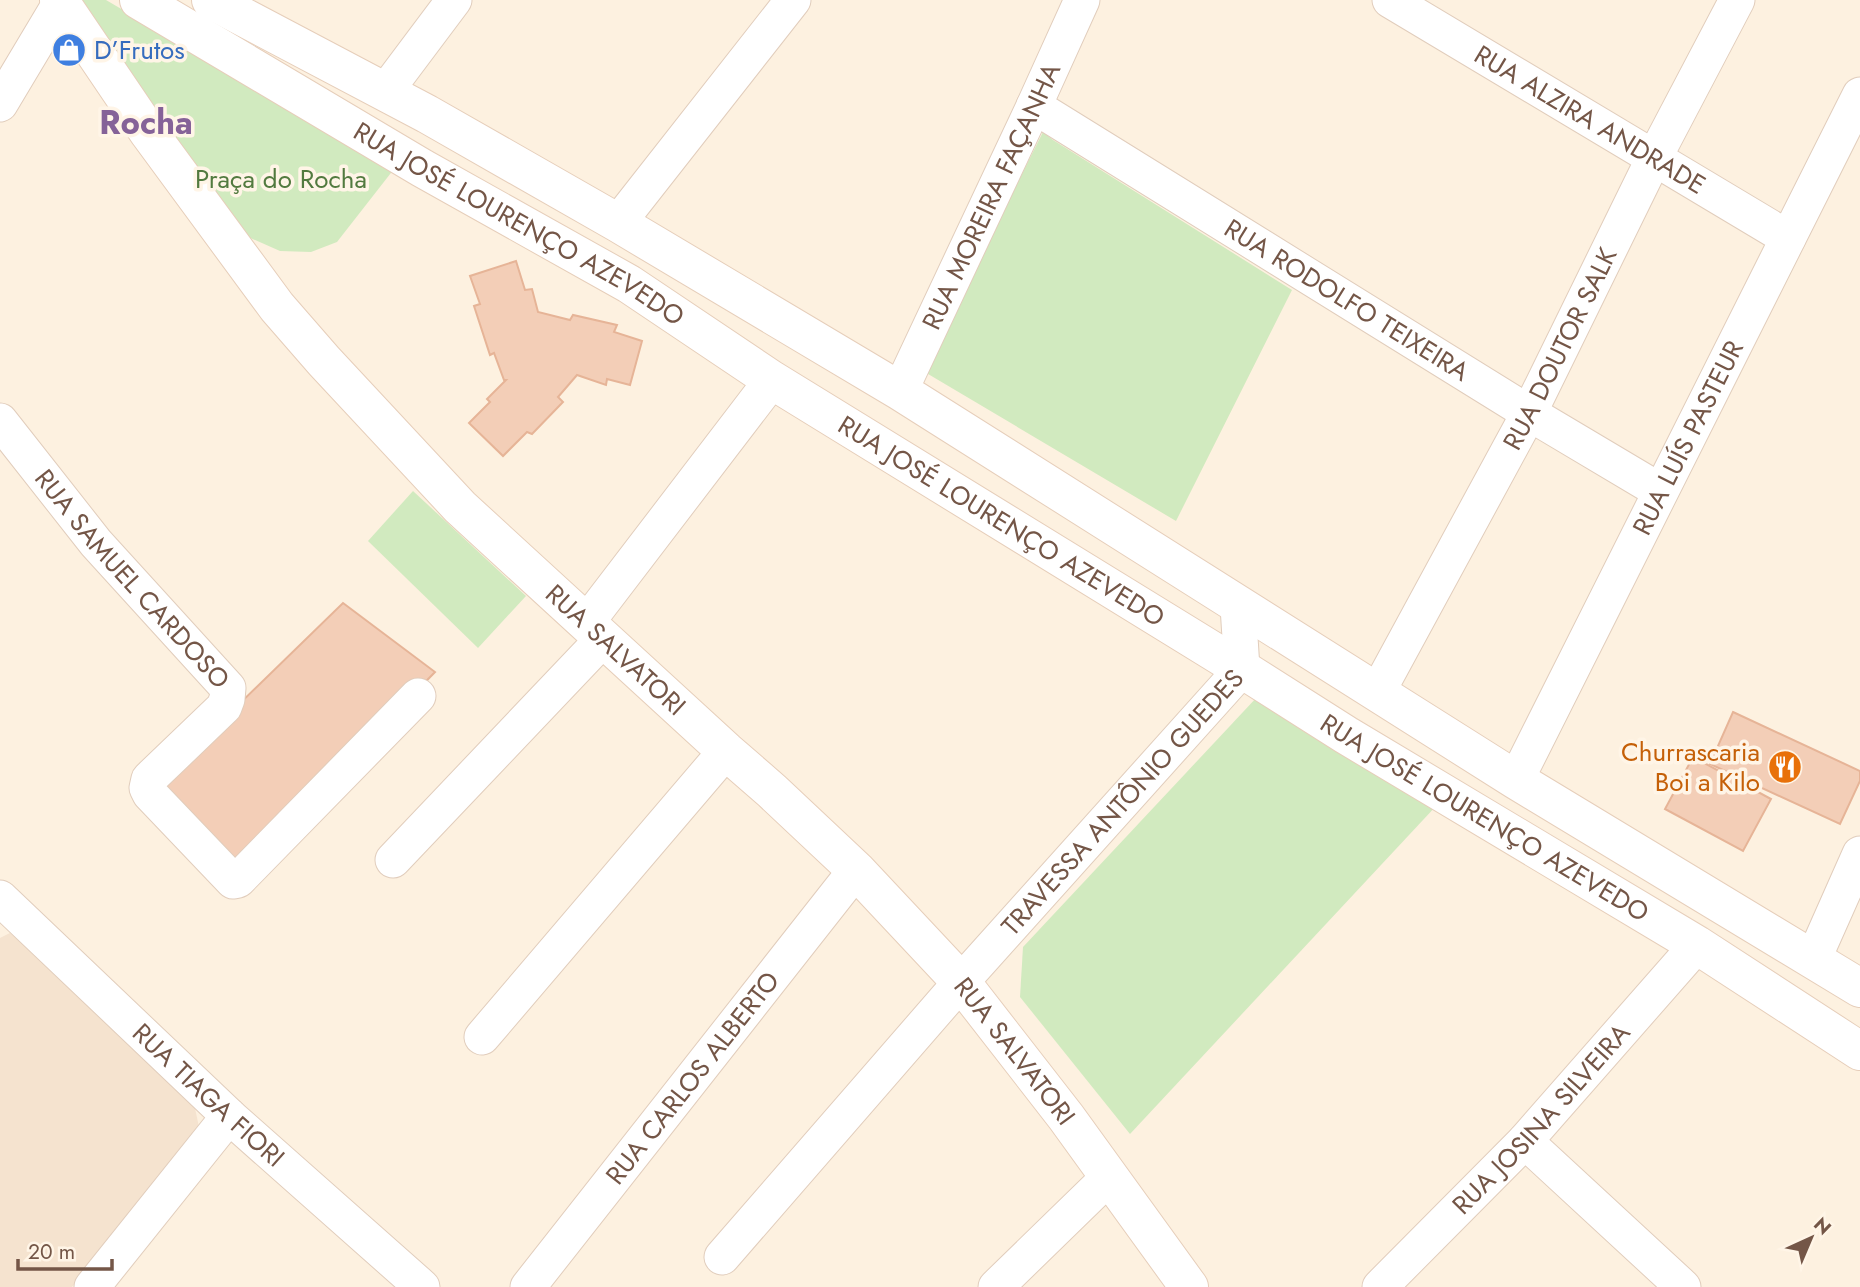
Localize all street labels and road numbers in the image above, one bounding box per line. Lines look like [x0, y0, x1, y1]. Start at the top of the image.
street label: RUA ALZIRA ANDRADE [1467, 36, 1713, 204]
street label: RUA MOREIRA FAÇANHA [912, 56, 1070, 336]
street label: RUA JOSÉ LOURENÇO AZEVEDO [346, 112, 692, 335]
street label: RUA RODOLFO TEIXEIRA [1217, 210, 1477, 391]
street label: RUA DOUTOR SALK [1493, 241, 1626, 457]
street label: RUA LUÍS PASTEUR [1623, 333, 1753, 542]
street label: RUA JOSÉ LOURENÇO AZEVEDO [831, 406, 1172, 636]
street label: RUA SAMUEL CARDOSO [26, 461, 239, 697]
street label: RUA SALVATORI [537, 575, 694, 724]
street label: TRAVESSA ANTÔNIO GUEDES [992, 660, 1252, 944]
street label: RUA JOSÉ LOURENÇO AZEVEDO [1313, 704, 1656, 931]
street label: RUA CARLOS ALBERTO [596, 963, 788, 1193]
street label: RUA SALVATORI [945, 969, 1085, 1133]
street label: RUA JOSINA SILVEIRA [1443, 1014, 1639, 1223]
street label: RUA TIAGA FIORI [124, 1015, 293, 1176]

